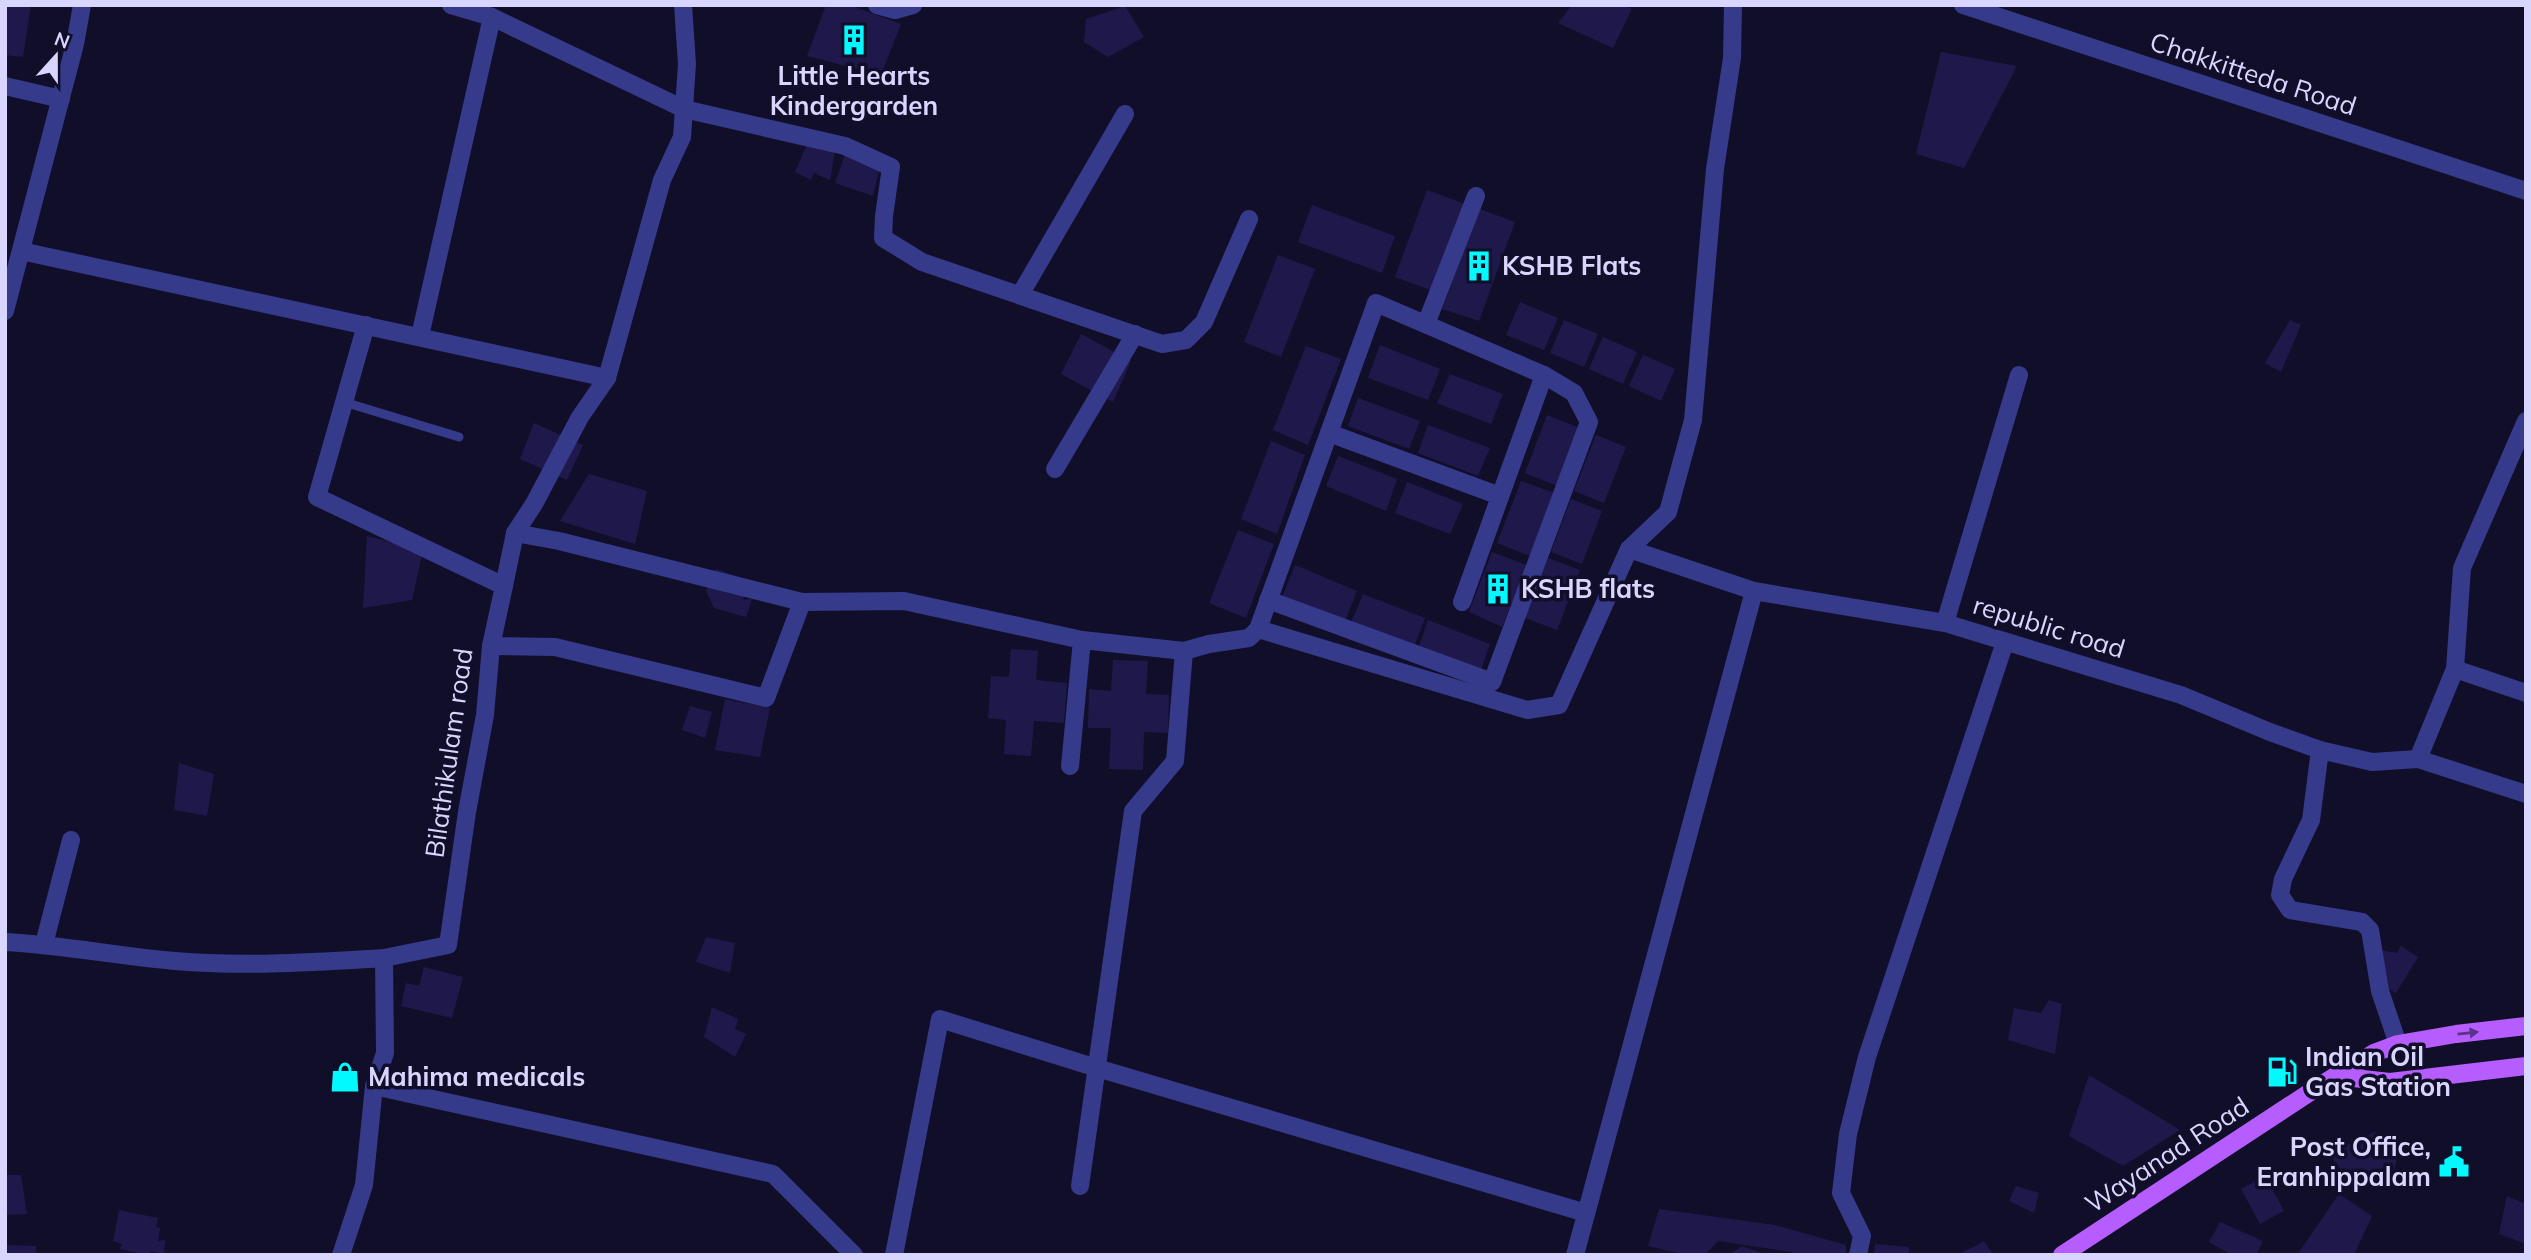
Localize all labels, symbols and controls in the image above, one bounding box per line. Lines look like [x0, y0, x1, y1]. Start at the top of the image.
north arrow [21, 21, 91, 91]
building icon: Little Hearts Kindergarden [837, 23, 871, 57]
street label: Chakkitteda Road [2146, 25, 2361, 122]
text: N [51, 26, 73, 54]
place label: Little Hearts Kindergarden [770, 59, 938, 122]
building icon: KSHB Flats [1462, 249, 1496, 283]
place label: KSHB Flats [1502, 249, 1641, 282]
building icon: KSHB flats [1481, 572, 1515, 606]
place label: KSHB flats [1521, 572, 1655, 605]
street label: republic road [1969, 588, 2129, 665]
street label: Bilathikulam road [417, 646, 480, 860]
one-way arrow [2458, 1027, 2480, 1038]
place label: Indian Oil Gas Station [2305, 1040, 2451, 1103]
fuel station icon: Indian Oil Gas Station [2265, 1055, 2299, 1089]
shop icon: Mahima medicals [328, 1060, 362, 1094]
place label: Mahima medicals [368, 1060, 585, 1093]
street label: Wayanad Road [2078, 1089, 2255, 1220]
place label: Post Office, Eranhippalam [2257, 1130, 2431, 1193]
public building icon: Post Office, Eranhippalam [2437, 1145, 2471, 1179]

